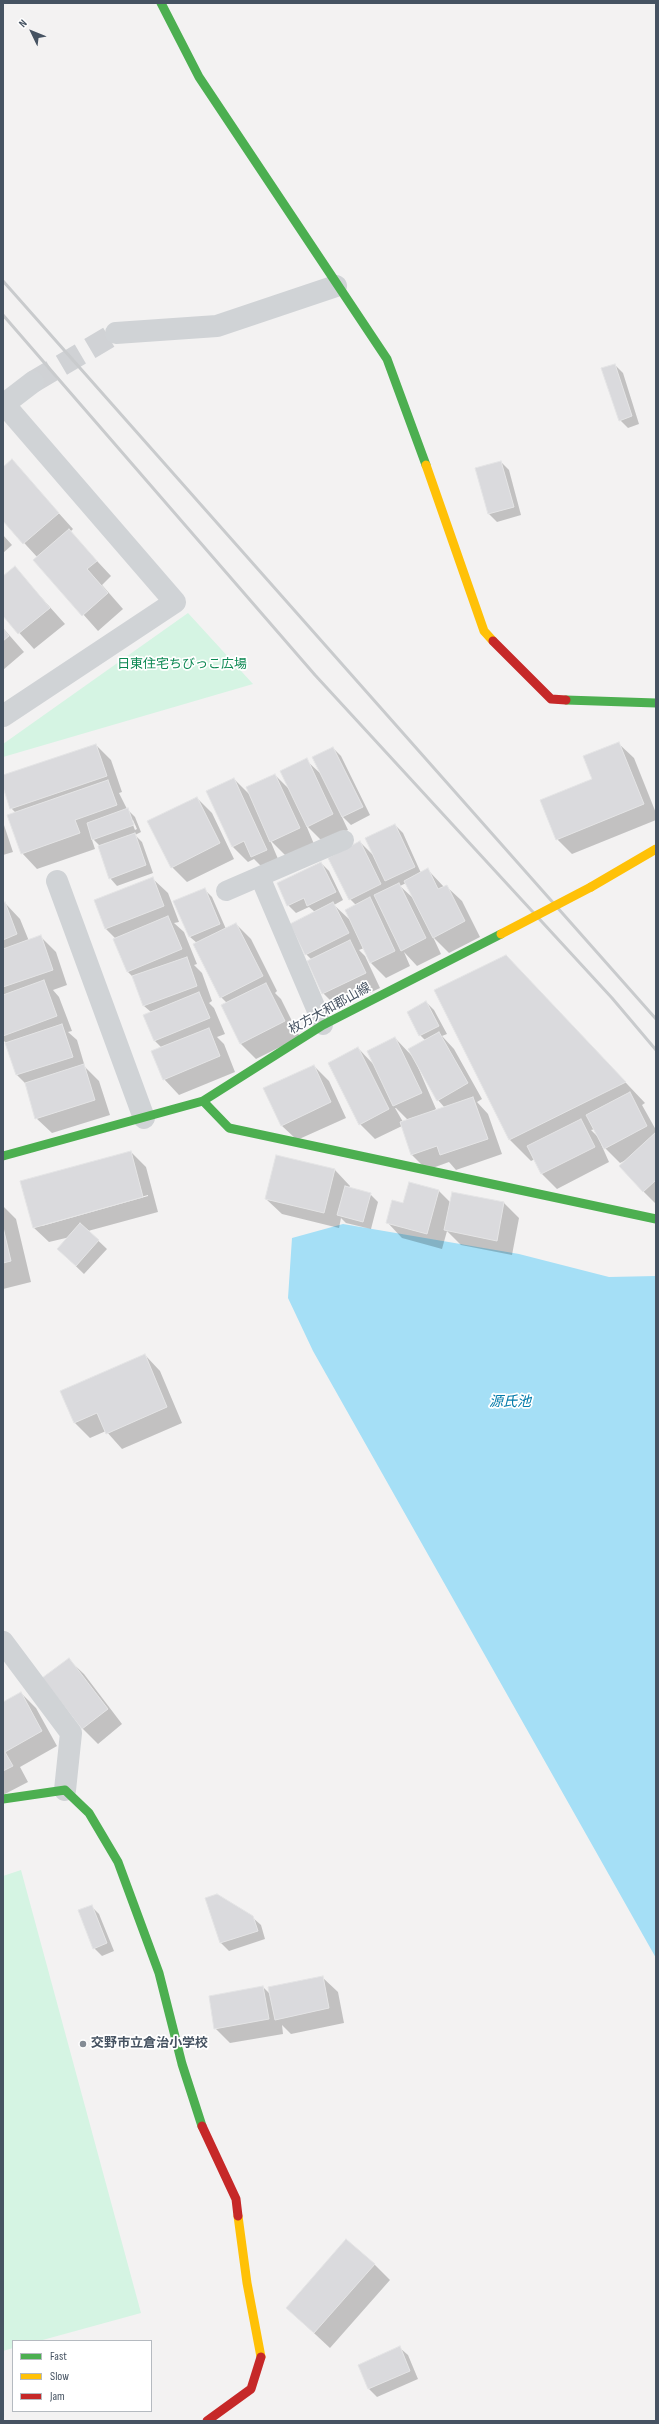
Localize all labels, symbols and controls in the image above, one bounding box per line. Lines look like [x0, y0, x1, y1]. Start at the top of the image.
north arrow [12, 12, 52, 52]
text: N [16, 17, 30, 30]
park label: 日東住宅ちびっこ広場 [117, 657, 247, 673]
street label: 枚方大和郡山線 [286, 980, 374, 1038]
water label: 源氏池 [489, 1394, 531, 1410]
place label: 交野市立倉治小学校 [91, 2036, 208, 2052]
marker: 交野市立倉治小学校 [78, 2039, 88, 2049]
legend [12, 2340, 152, 2412]
text: Fast [50, 2349, 67, 2364]
text: Slow [50, 2369, 69, 2384]
text: Jam [50, 2389, 65, 2404]

